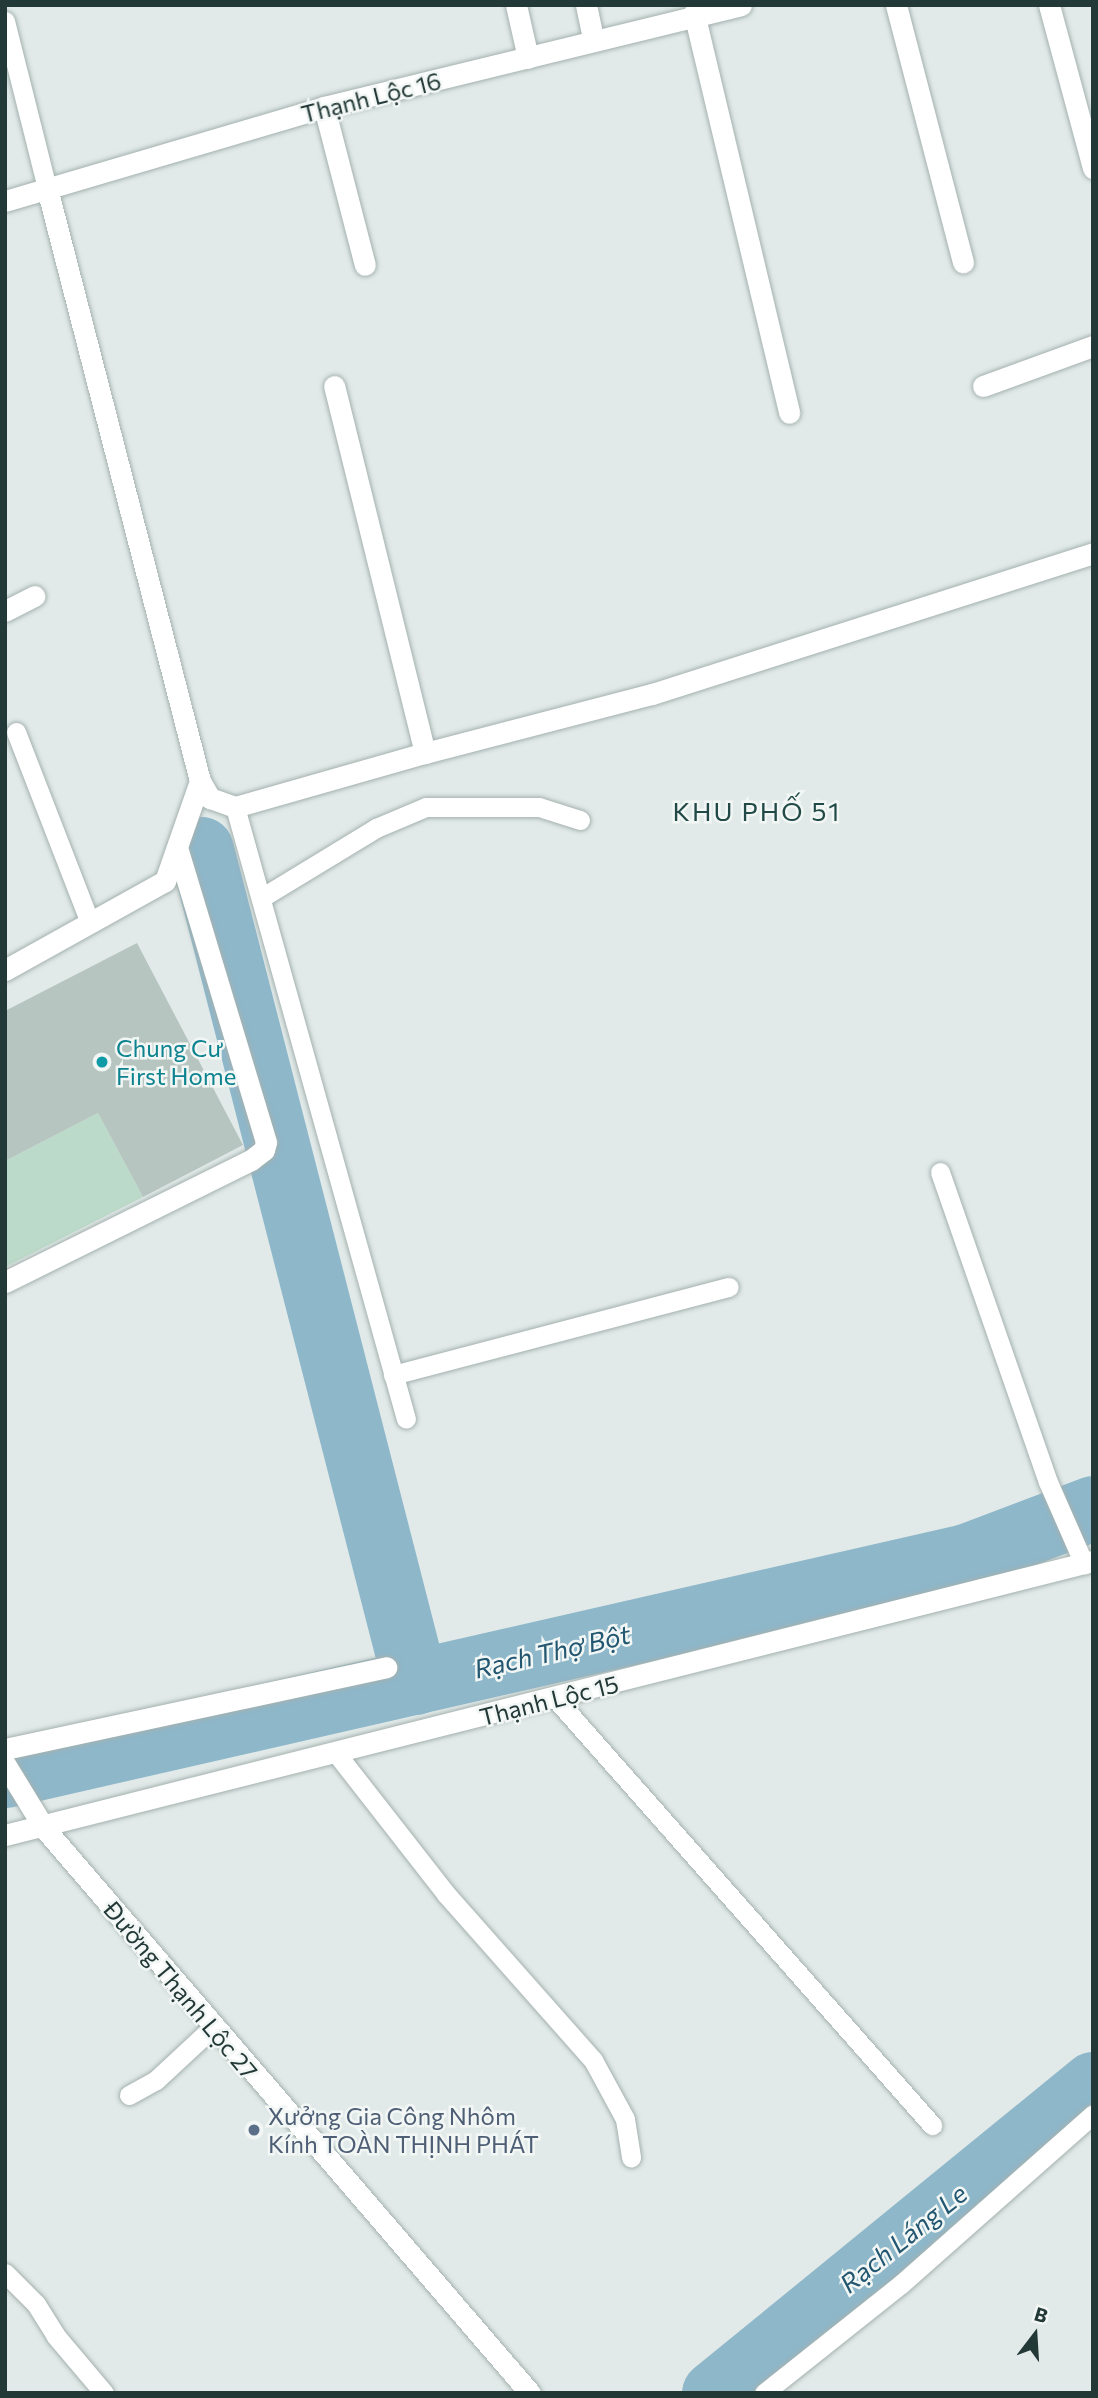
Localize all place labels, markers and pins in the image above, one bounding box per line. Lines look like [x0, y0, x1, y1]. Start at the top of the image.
place label: Chung Cư First Home [116, 1034, 236, 1090]
marker: Chung Cư First Home [94, 1054, 110, 1070]
place label: Xưởng Gia Công Nhôm Kính TOÀN THỊNH PHÁT [268, 2102, 539, 2158]
marker: Xưởng Gia Công Nhôm Kính TOÀN THỊNH PHÁT [246, 2122, 262, 2138]

